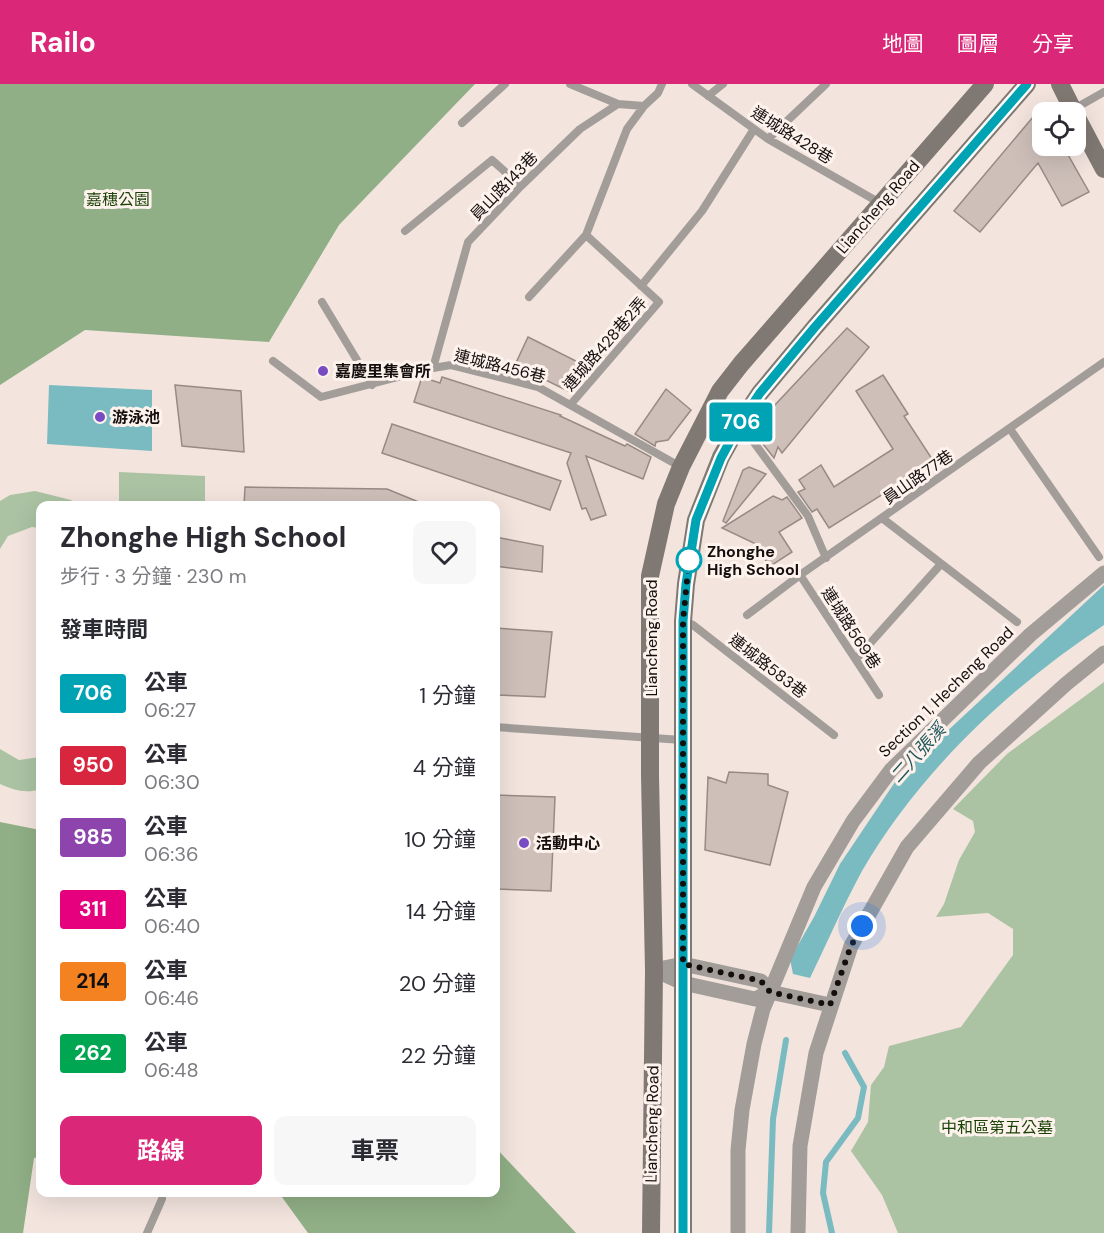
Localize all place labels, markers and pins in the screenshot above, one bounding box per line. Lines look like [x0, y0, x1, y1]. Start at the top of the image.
place label: 嘉慶里集會所 [335, 361, 431, 382]
marker: 嘉慶里集會所 [316, 364, 330, 378]
place label: 游泳池 [112, 407, 160, 428]
marker: 游泳池 [93, 410, 107, 424]
place label: Zhonghe High School [707, 541, 799, 580]
marker: Zhonghe High School [676, 547, 702, 573]
place label: 活動中心 [536, 833, 600, 854]
marker: 活動中心 [517, 836, 531, 850]

